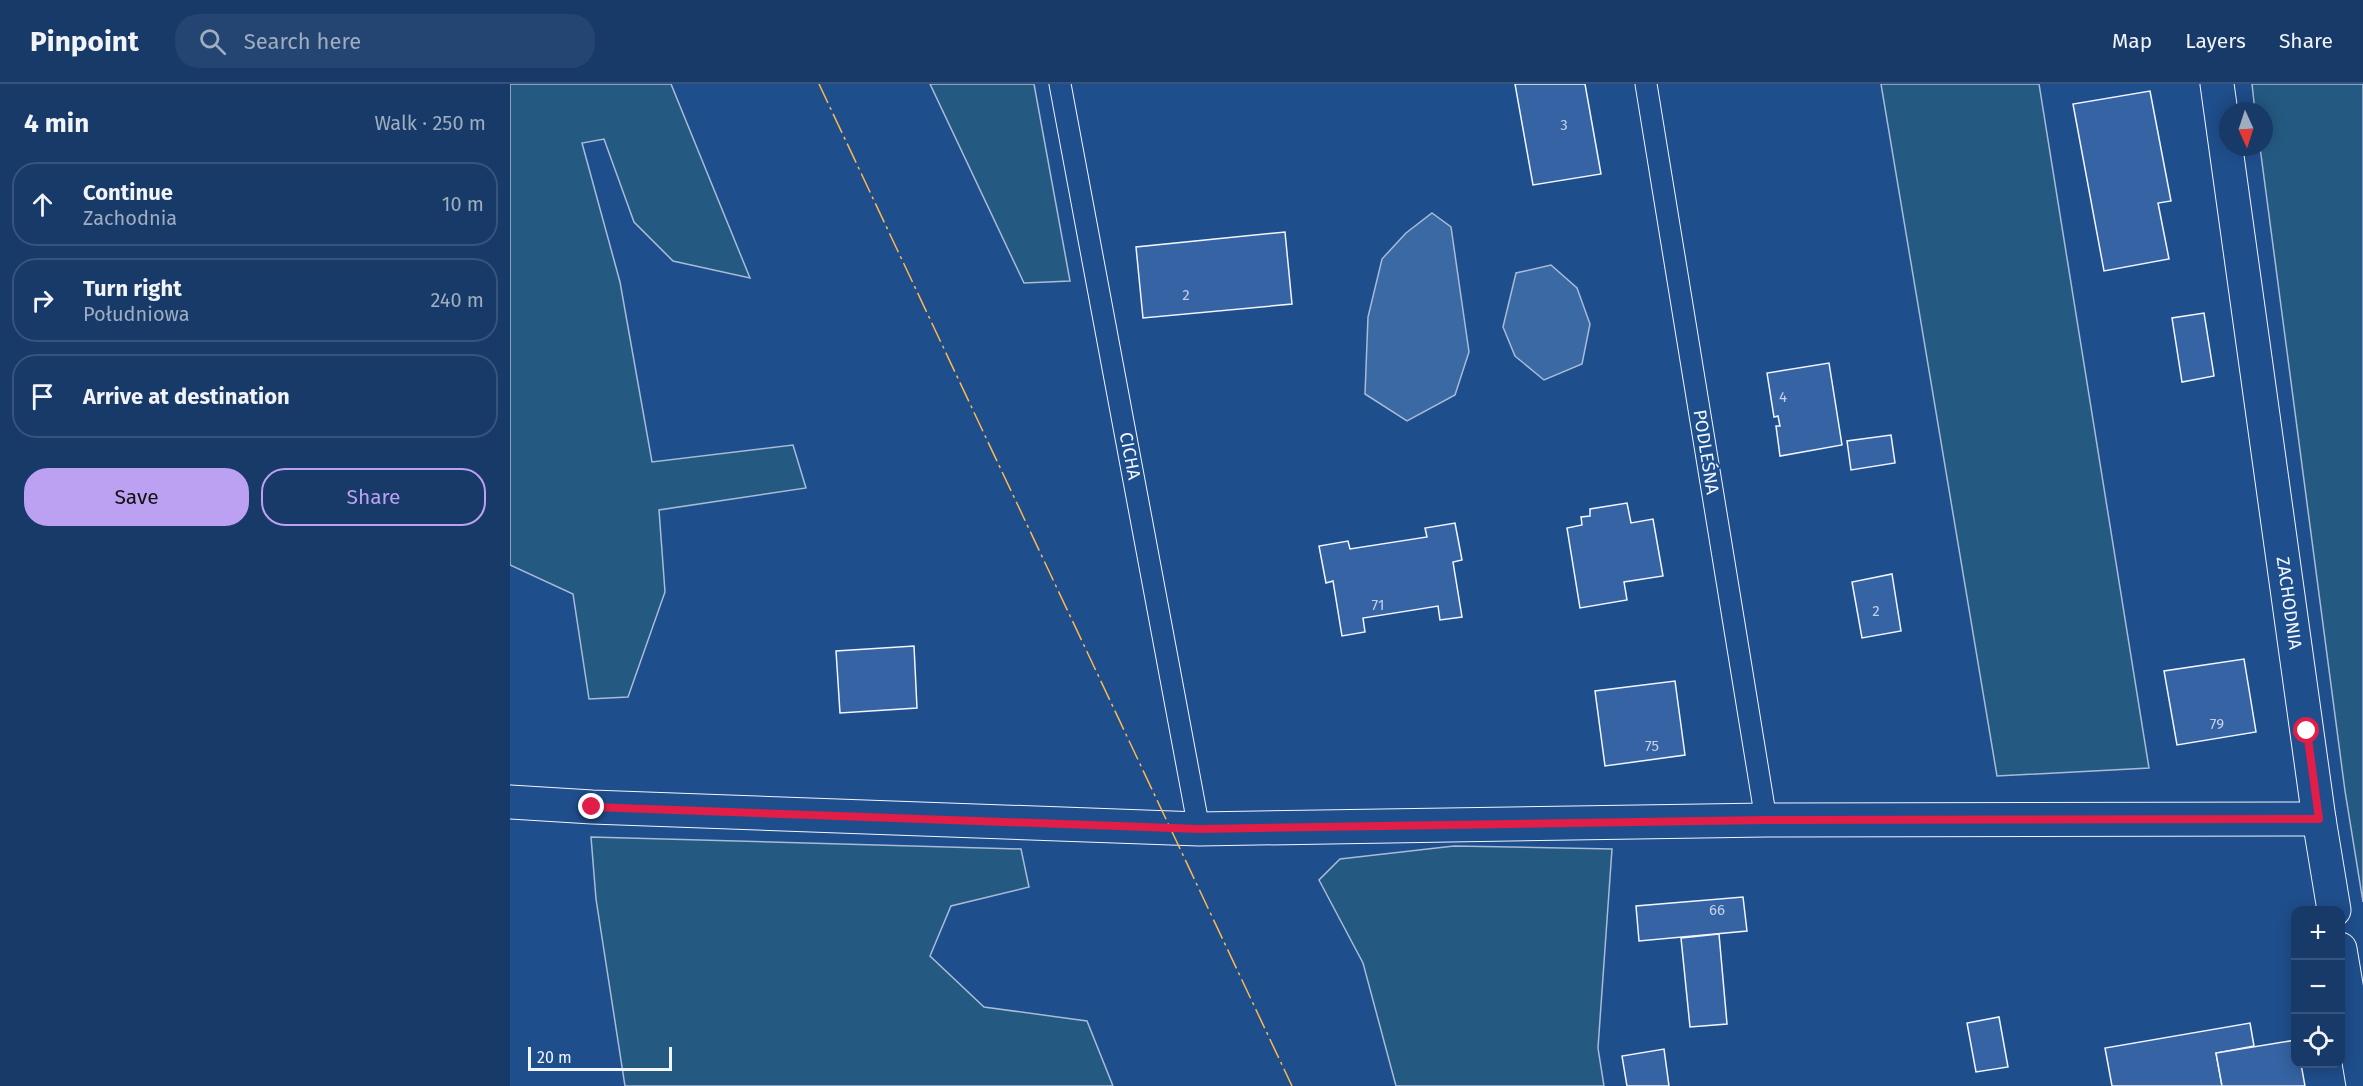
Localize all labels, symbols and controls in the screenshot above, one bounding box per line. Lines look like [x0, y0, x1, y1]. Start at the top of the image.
search box [175, 14, 595, 68]
text: Pinpoint [30, 25, 139, 58]
icon: search [196, 25, 229, 58]
text: Search here [244, 28, 361, 55]
text: Map [2112, 28, 2152, 54]
text: Layers [2185, 28, 2246, 54]
text: Share [2279, 28, 2333, 54]
north arrow [2219, 102, 2273, 156]
text: 4 min [24, 108, 89, 139]
text: Walk · 250 m [374, 111, 486, 135]
house number: 3 [1560, 116, 1568, 134]
text: Continue [83, 179, 173, 206]
icon: ahead [26, 188, 59, 221]
text: 10 m [442, 192, 484, 216]
text: Zachodnia [83, 206, 177, 230]
text: Turn right [83, 275, 182, 302]
icon: right [26, 284, 59, 317]
house number: 2 [1182, 286, 1190, 304]
text: 240 m [430, 288, 484, 312]
text: Południowa [83, 302, 190, 326]
icon: arrive [26, 380, 59, 413]
text: Arrive at destination [83, 383, 290, 410]
house number: 4 [1779, 388, 1787, 406]
street label: PODLEŚNA [1688, 408, 1724, 497]
street label: CICHA [1115, 430, 1146, 482]
button: Save [24, 468, 249, 526]
button: Share [261, 468, 486, 526]
street label: ZACHODNIA [2272, 555, 2307, 652]
house number: 71 [1372, 596, 1384, 614]
house number: 2 [1872, 602, 1880, 620]
house number: 79 [2210, 715, 2224, 733]
route start [2293, 717, 2319, 743]
house number: 75 [1645, 737, 1659, 755]
route end [578, 793, 604, 819]
house number: 66 [1709, 901, 1725, 919]
map controls [2291, 906, 2345, 1068]
button: + [2291, 906, 2345, 960]
button: − [2291, 960, 2345, 1014]
button: locate [2291, 1014, 2345, 1068]
scale bar [528, 1044, 672, 1072]
text: 20 m [537, 1048, 572, 1067]

